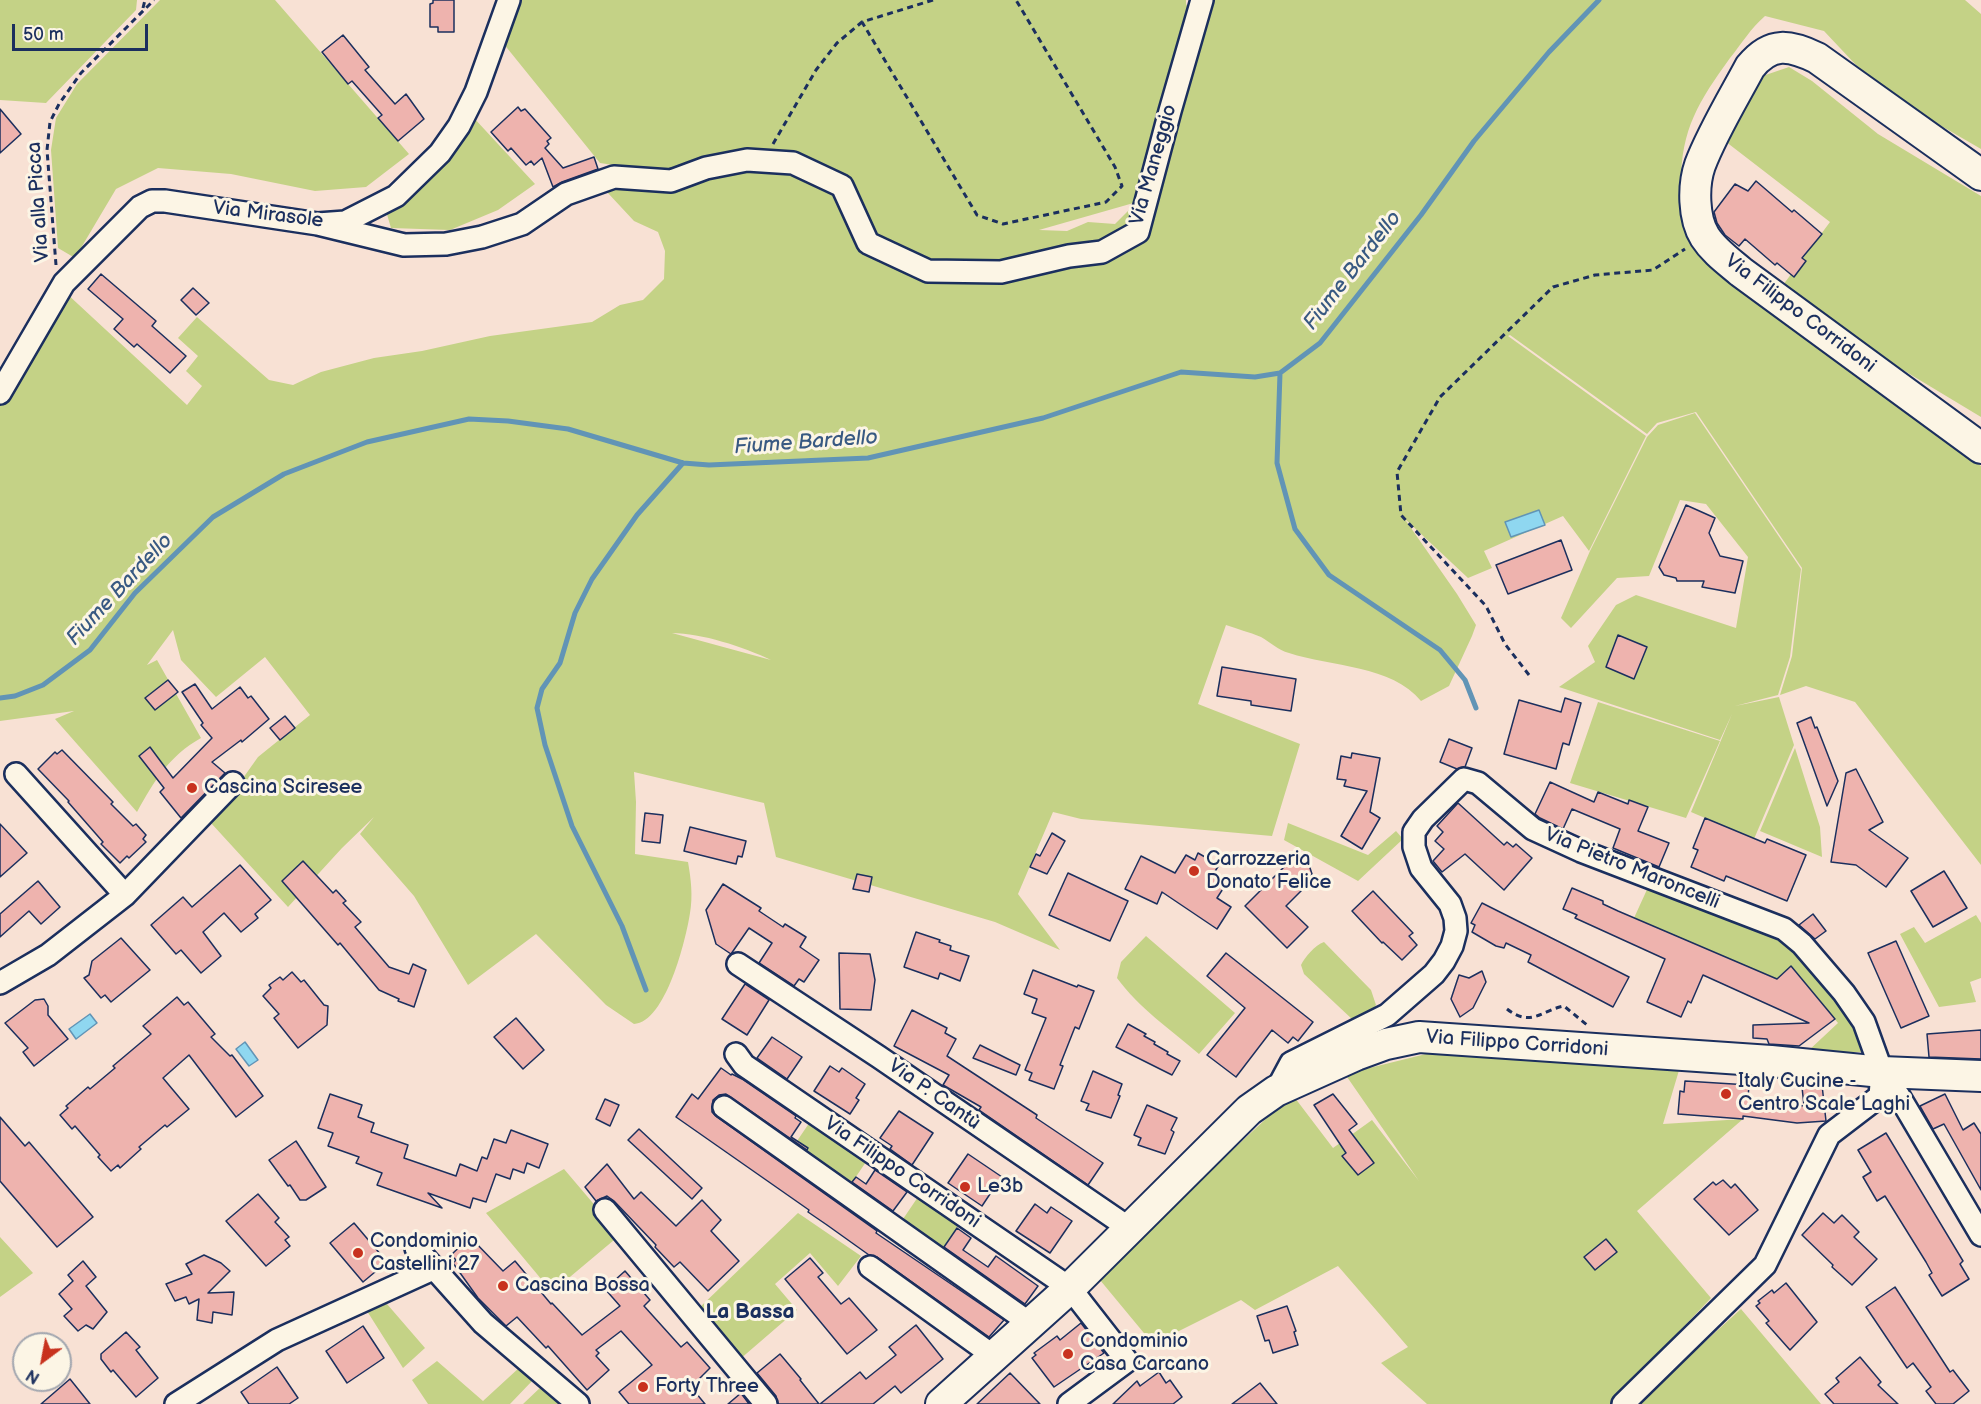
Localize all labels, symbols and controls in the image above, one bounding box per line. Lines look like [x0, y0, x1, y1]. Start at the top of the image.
scale bar [15, 12, 152, 50]
text: 50 m [23, 24, 64, 45]
street label: Via Maneggio [1125, 102, 1183, 228]
street label: Via alla Picca [23, 141, 55, 263]
street label: Via Mirasole [211, 196, 325, 234]
water label: Fiume Bardello [1299, 207, 1407, 335]
street label: Via Filippo Corridoni [1720, 249, 1880, 379]
water label: Fiume Bardello [733, 425, 879, 461]
water label: Fiume Bardello [62, 529, 178, 651]
place label: Cascina Sciresee [204, 776, 362, 800]
marker: Cascina Sciresee [185, 781, 199, 795]
street label: Via Pietro Maroncelli [1541, 823, 1723, 915]
place label: Carrozzeria Donato Felice [1206, 848, 1331, 895]
marker: Carrozzeria Donato Felice [1187, 864, 1201, 878]
street label: Via Filippo Corridoni [1425, 1026, 1609, 1062]
street label: Via P. Cantù [883, 1054, 985, 1136]
place label: Italy Cucine - Centro Scale Laghi [1738, 1070, 1910, 1117]
marker: Italy Cucine - Centro Scale Laghi [1719, 1087, 1733, 1101]
street label: Via Filippo Corridoni [819, 1112, 985, 1234]
place label: Le3b [977, 1175, 1023, 1199]
marker: Le3b [958, 1180, 972, 1194]
place label: Condominio Castellini 27 [370, 1230, 479, 1277]
marker: Condominio Castellini 27 [351, 1246, 365, 1260]
place label: Cascina Bossa [515, 1274, 650, 1298]
marker: Cascina Bossa [496, 1279, 510, 1293]
district label: La Bassa [705, 1300, 795, 1326]
place label: Condominio Casa Carcano [1080, 1330, 1209, 1377]
north arrow [12, 1332, 72, 1392]
marker: Condominio Casa Carcano [1061, 1347, 1075, 1361]
text: N [23, 1365, 43, 1387]
place label: Forty Three [655, 1375, 759, 1399]
marker: Forty Three [636, 1380, 650, 1394]

